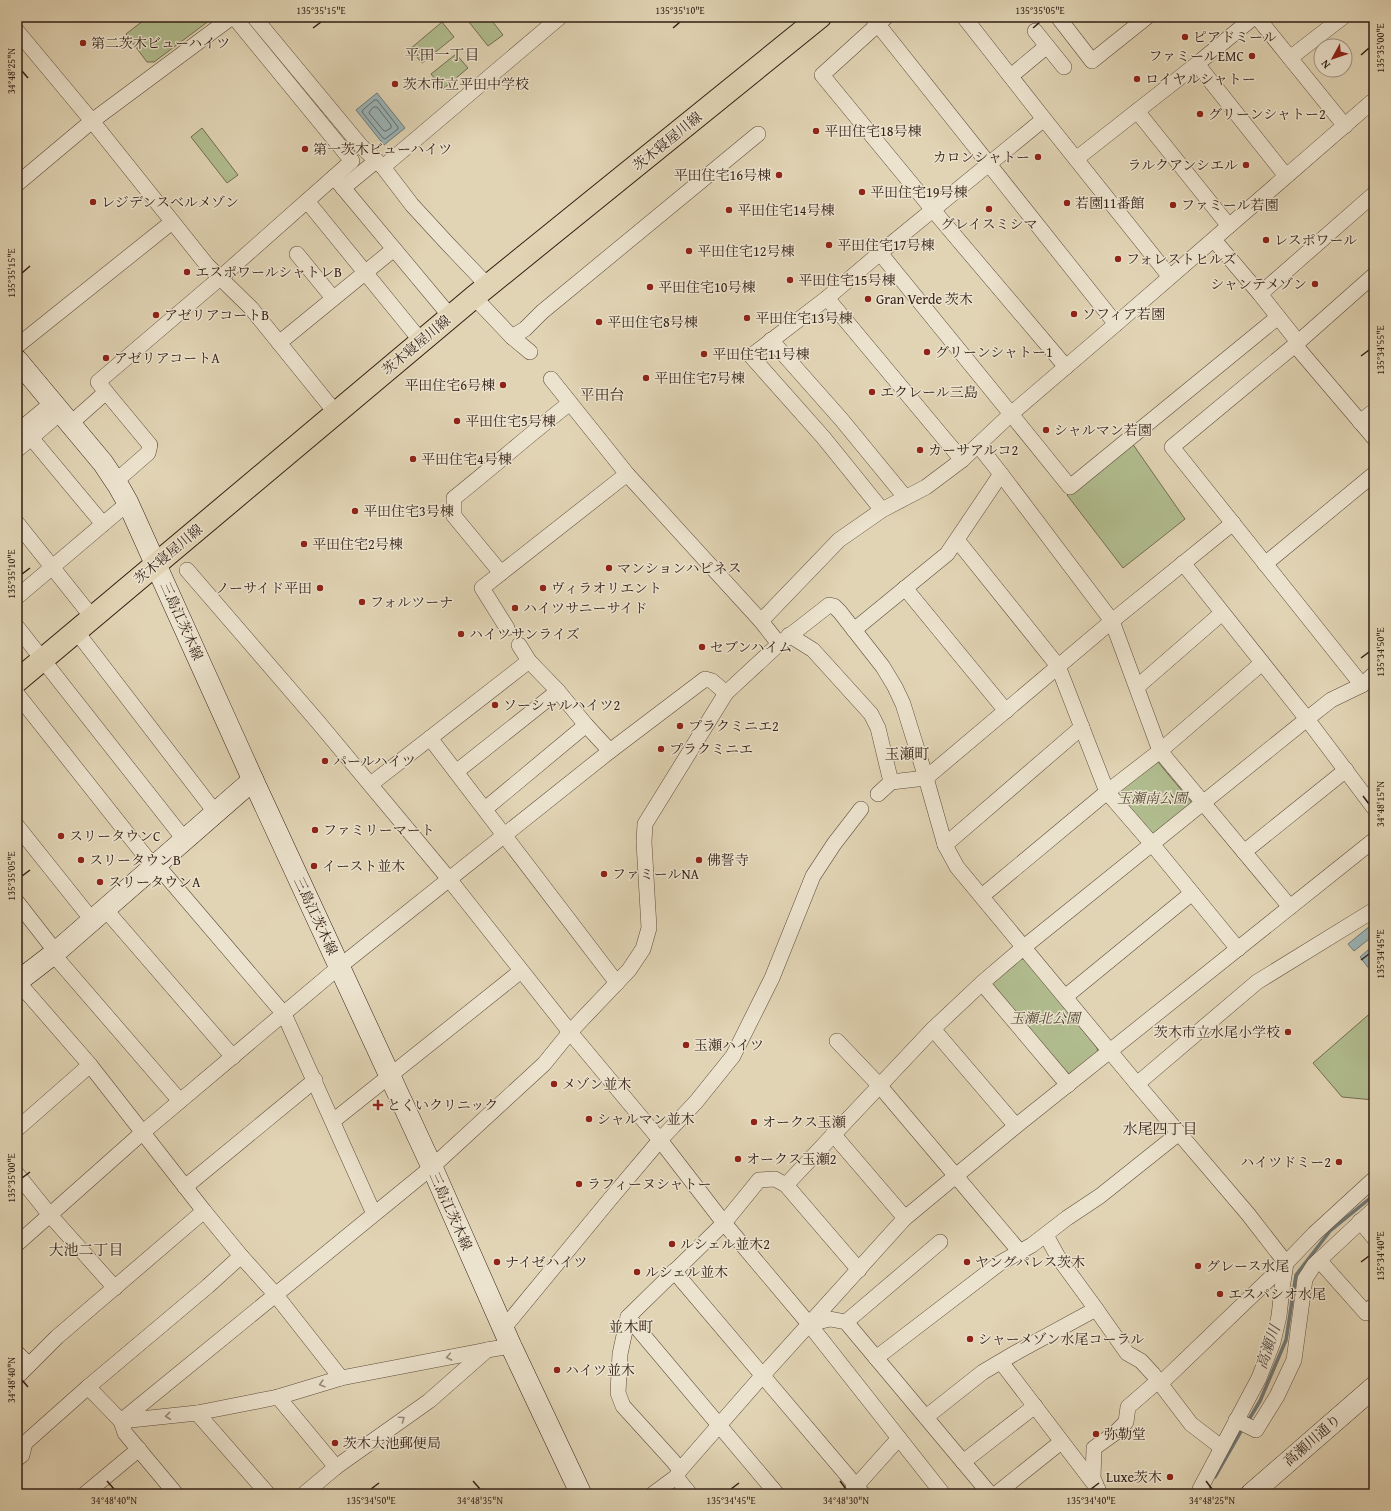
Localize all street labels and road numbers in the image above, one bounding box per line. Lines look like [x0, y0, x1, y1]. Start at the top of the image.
street label: 茨木寝屋川線 [628, 107, 706, 175]
street label: 茨木寝屋川線 [377, 310, 455, 380]
street label: 茨木寝屋川線 [129, 519, 207, 589]
street label: 三島江茨木線 [156, 579, 208, 663]
street label: 三島江茨木線 [289, 874, 343, 958]
street label: 三島江茨木線 [425, 1169, 477, 1253]
street label: 高瀬川通り [1279, 1409, 1345, 1471]

